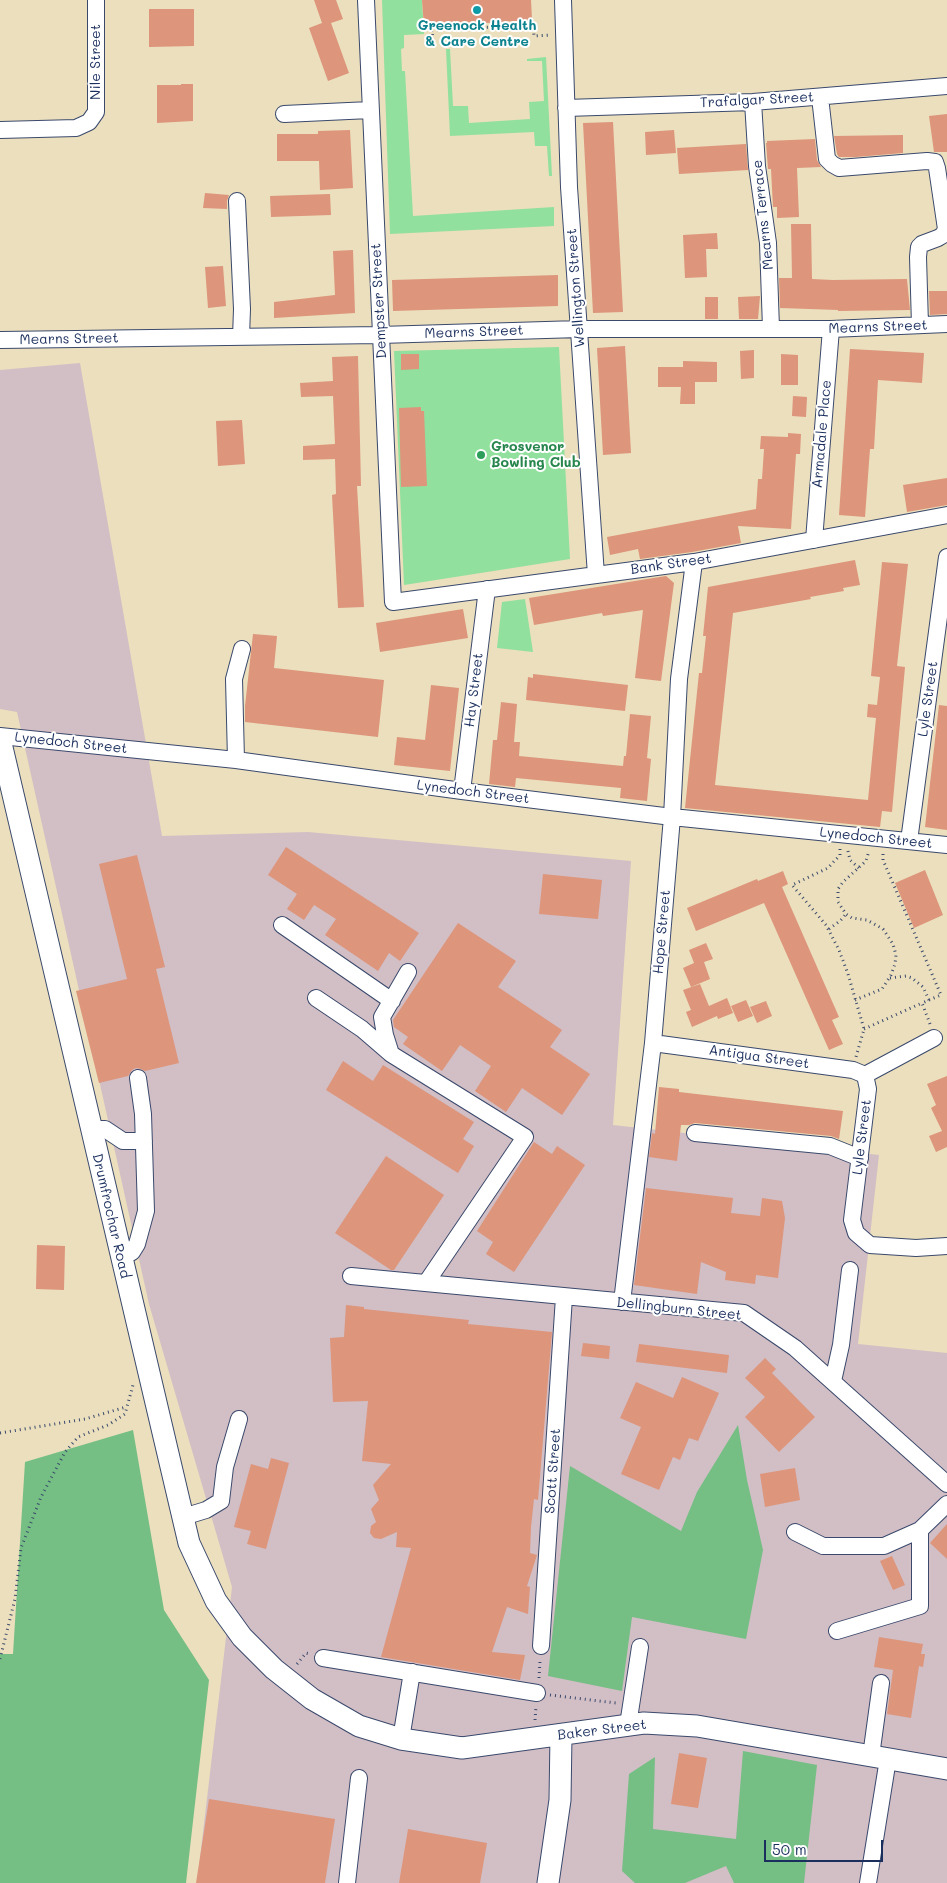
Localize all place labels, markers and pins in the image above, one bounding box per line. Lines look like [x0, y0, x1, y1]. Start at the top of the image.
marker: Greenock Health & Care Centre [471, 4, 483, 16]
place label: Greenock Health & Care Centre [418, 18, 536, 50]
place label: Grosvenor Bowling Club [491, 439, 581, 472]
marker: Grosvenor Bowling Club [475, 449, 487, 461]

